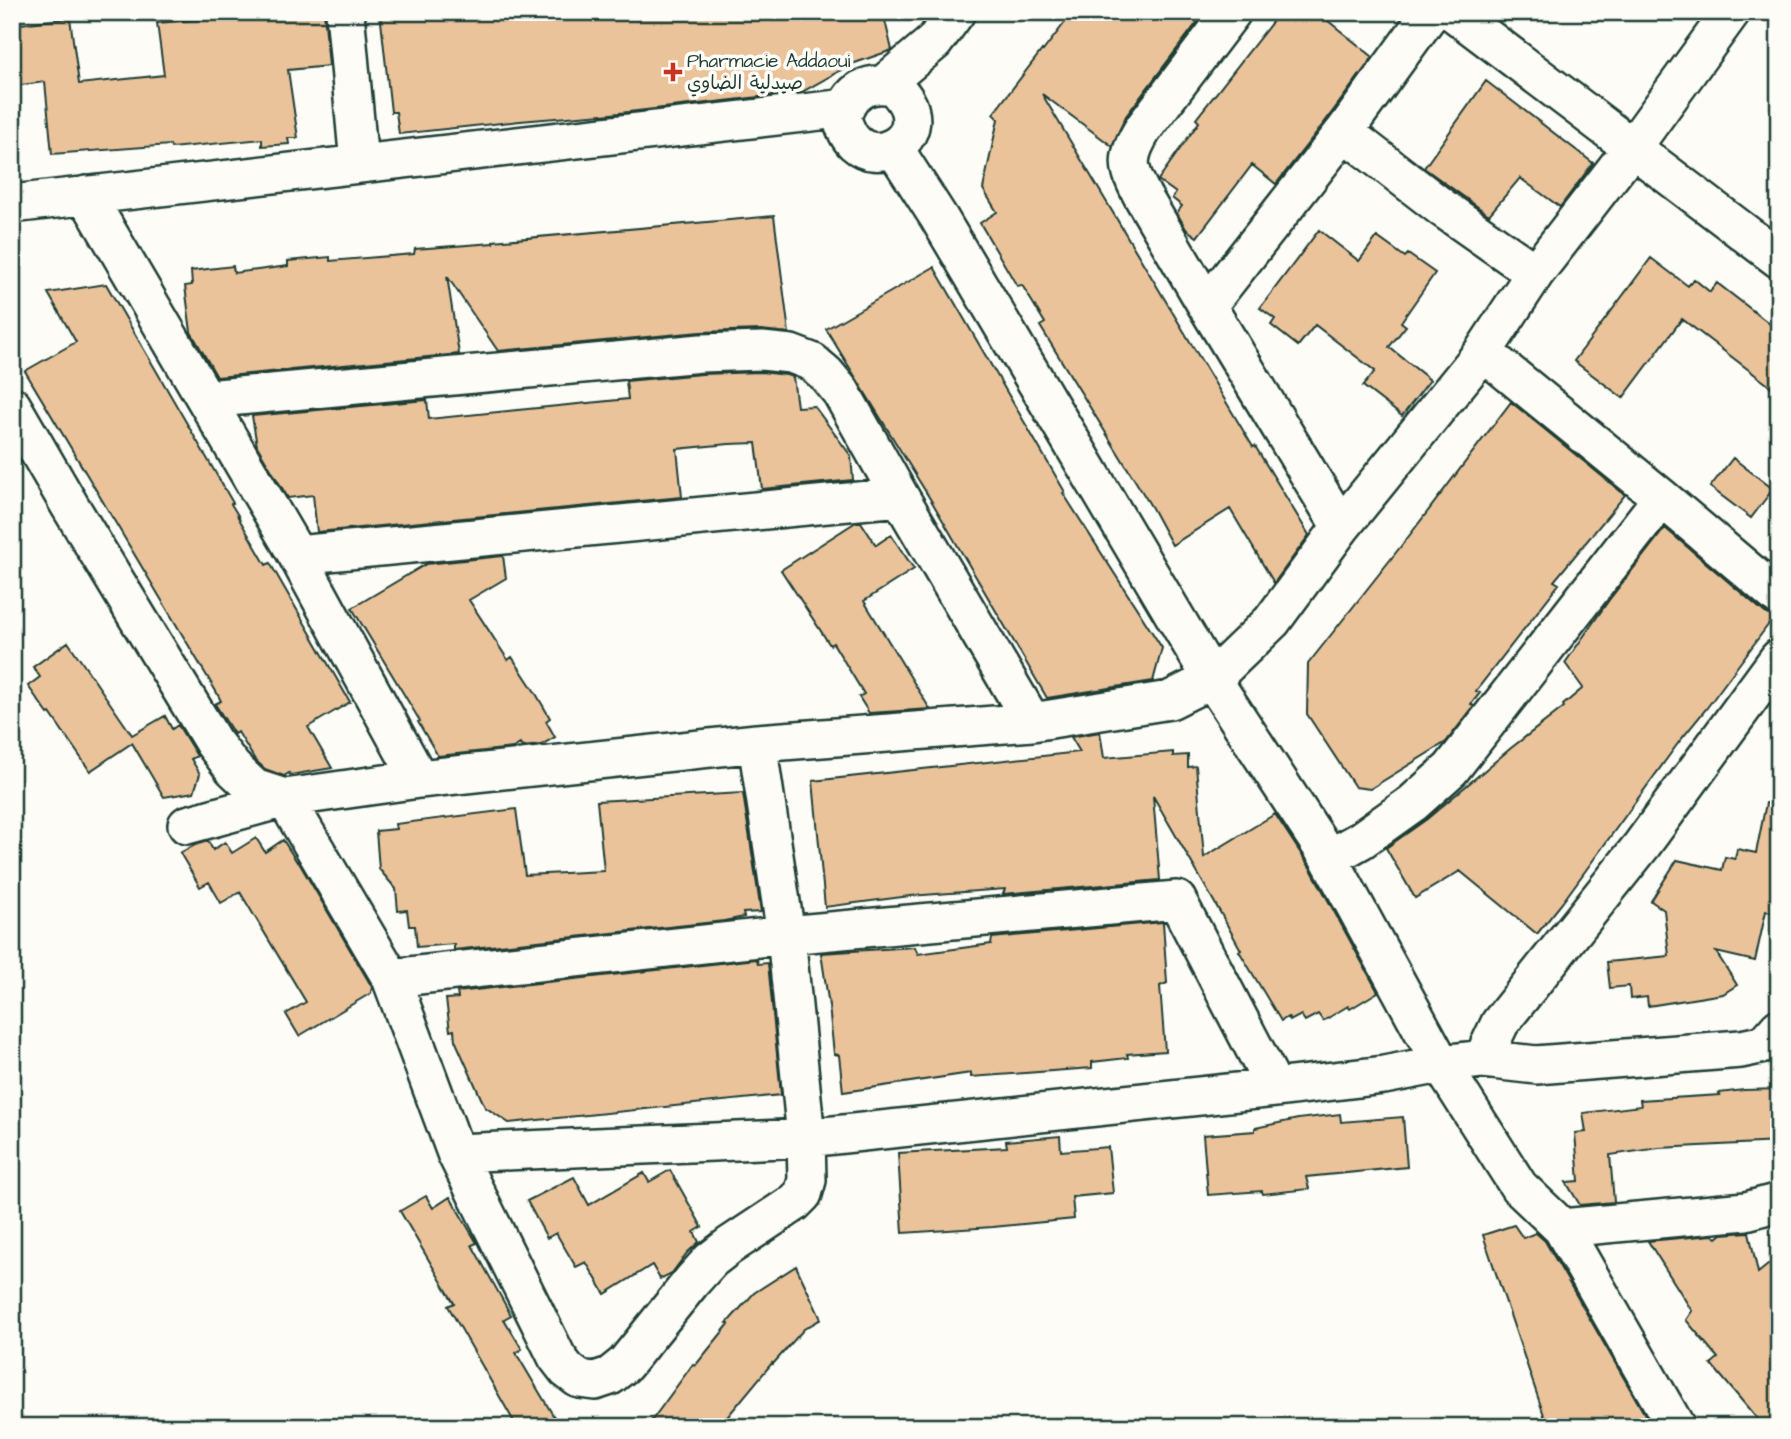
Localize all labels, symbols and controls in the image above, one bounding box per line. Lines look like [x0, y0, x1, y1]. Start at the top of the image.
place label: Pharmacie Addaoui صيدلية الضاوي [687, 48, 851, 97]
marker: Pharmacie Addaoui صيدلية الضاوي [665, 64, 681, 80]

